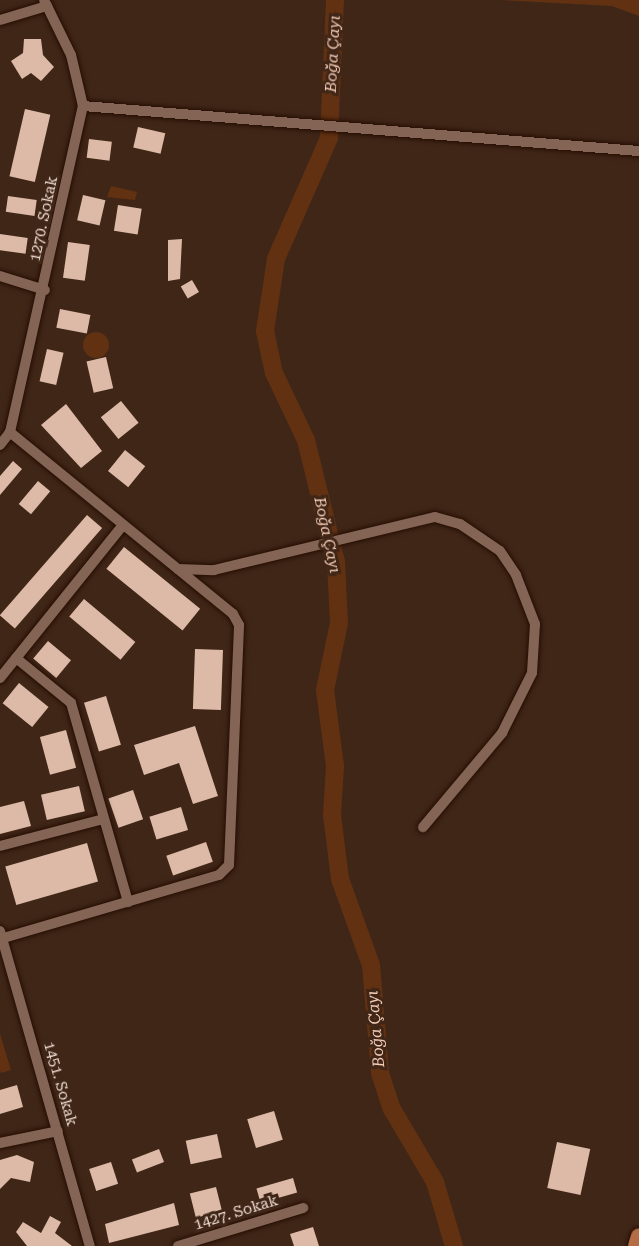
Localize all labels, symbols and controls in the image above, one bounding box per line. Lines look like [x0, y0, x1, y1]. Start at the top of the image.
water label: Boğa Çayı [321, 15, 345, 93]
street label: 1270. Sokak [26, 175, 62, 263]
water label: Boğa Çayı [310, 495, 344, 575]
water label: Boğa Çayı [363, 990, 389, 1068]
street label: 1451. Sokak [39, 1040, 81, 1128]
street label: 1427. Sokak [192, 1192, 280, 1234]

